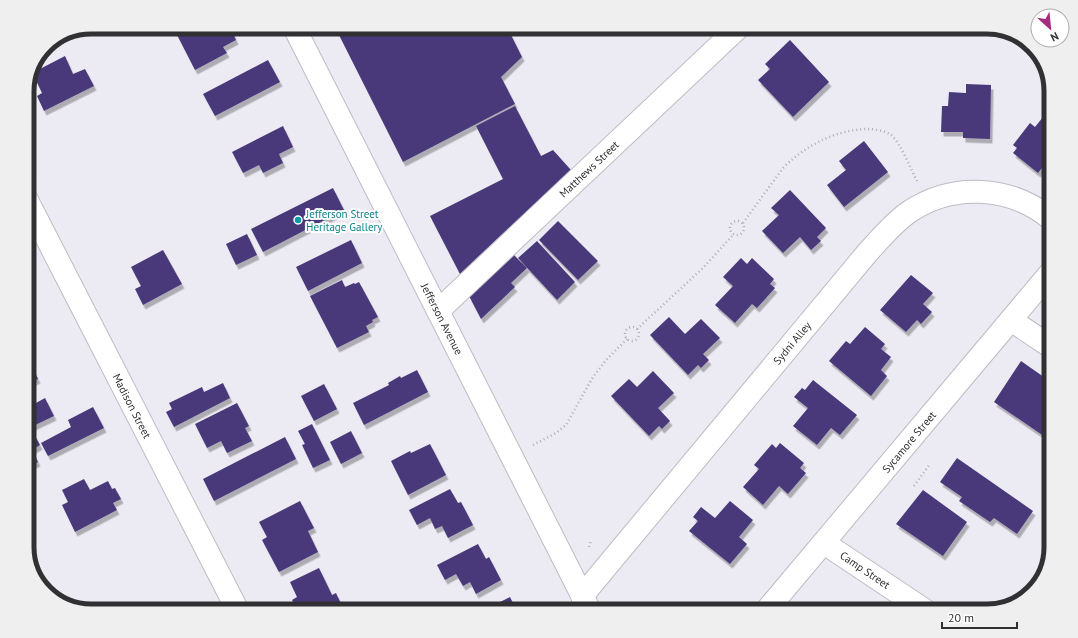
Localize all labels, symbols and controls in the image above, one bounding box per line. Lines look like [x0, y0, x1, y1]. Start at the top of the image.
north arrow [1030, 8, 1070, 48]
text: N [1048, 29, 1061, 45]
street label: Matthews Street [556, 137, 622, 200]
place label: Jefferson Street Heritage Gallery [305, 207, 383, 234]
marker: Jefferson Street Heritage Gallery [293, 215, 303, 225]
street label: Jefferson Avenue [417, 280, 466, 358]
street label: Sydni Alley [770, 318, 815, 367]
street label: Madison Street [110, 371, 154, 441]
street label: Sycamore Street [879, 408, 939, 476]
street label: Camp Street [837, 548, 893, 592]
scale bar [942, 604, 1017, 630]
text: 20 m [948, 610, 974, 625]

